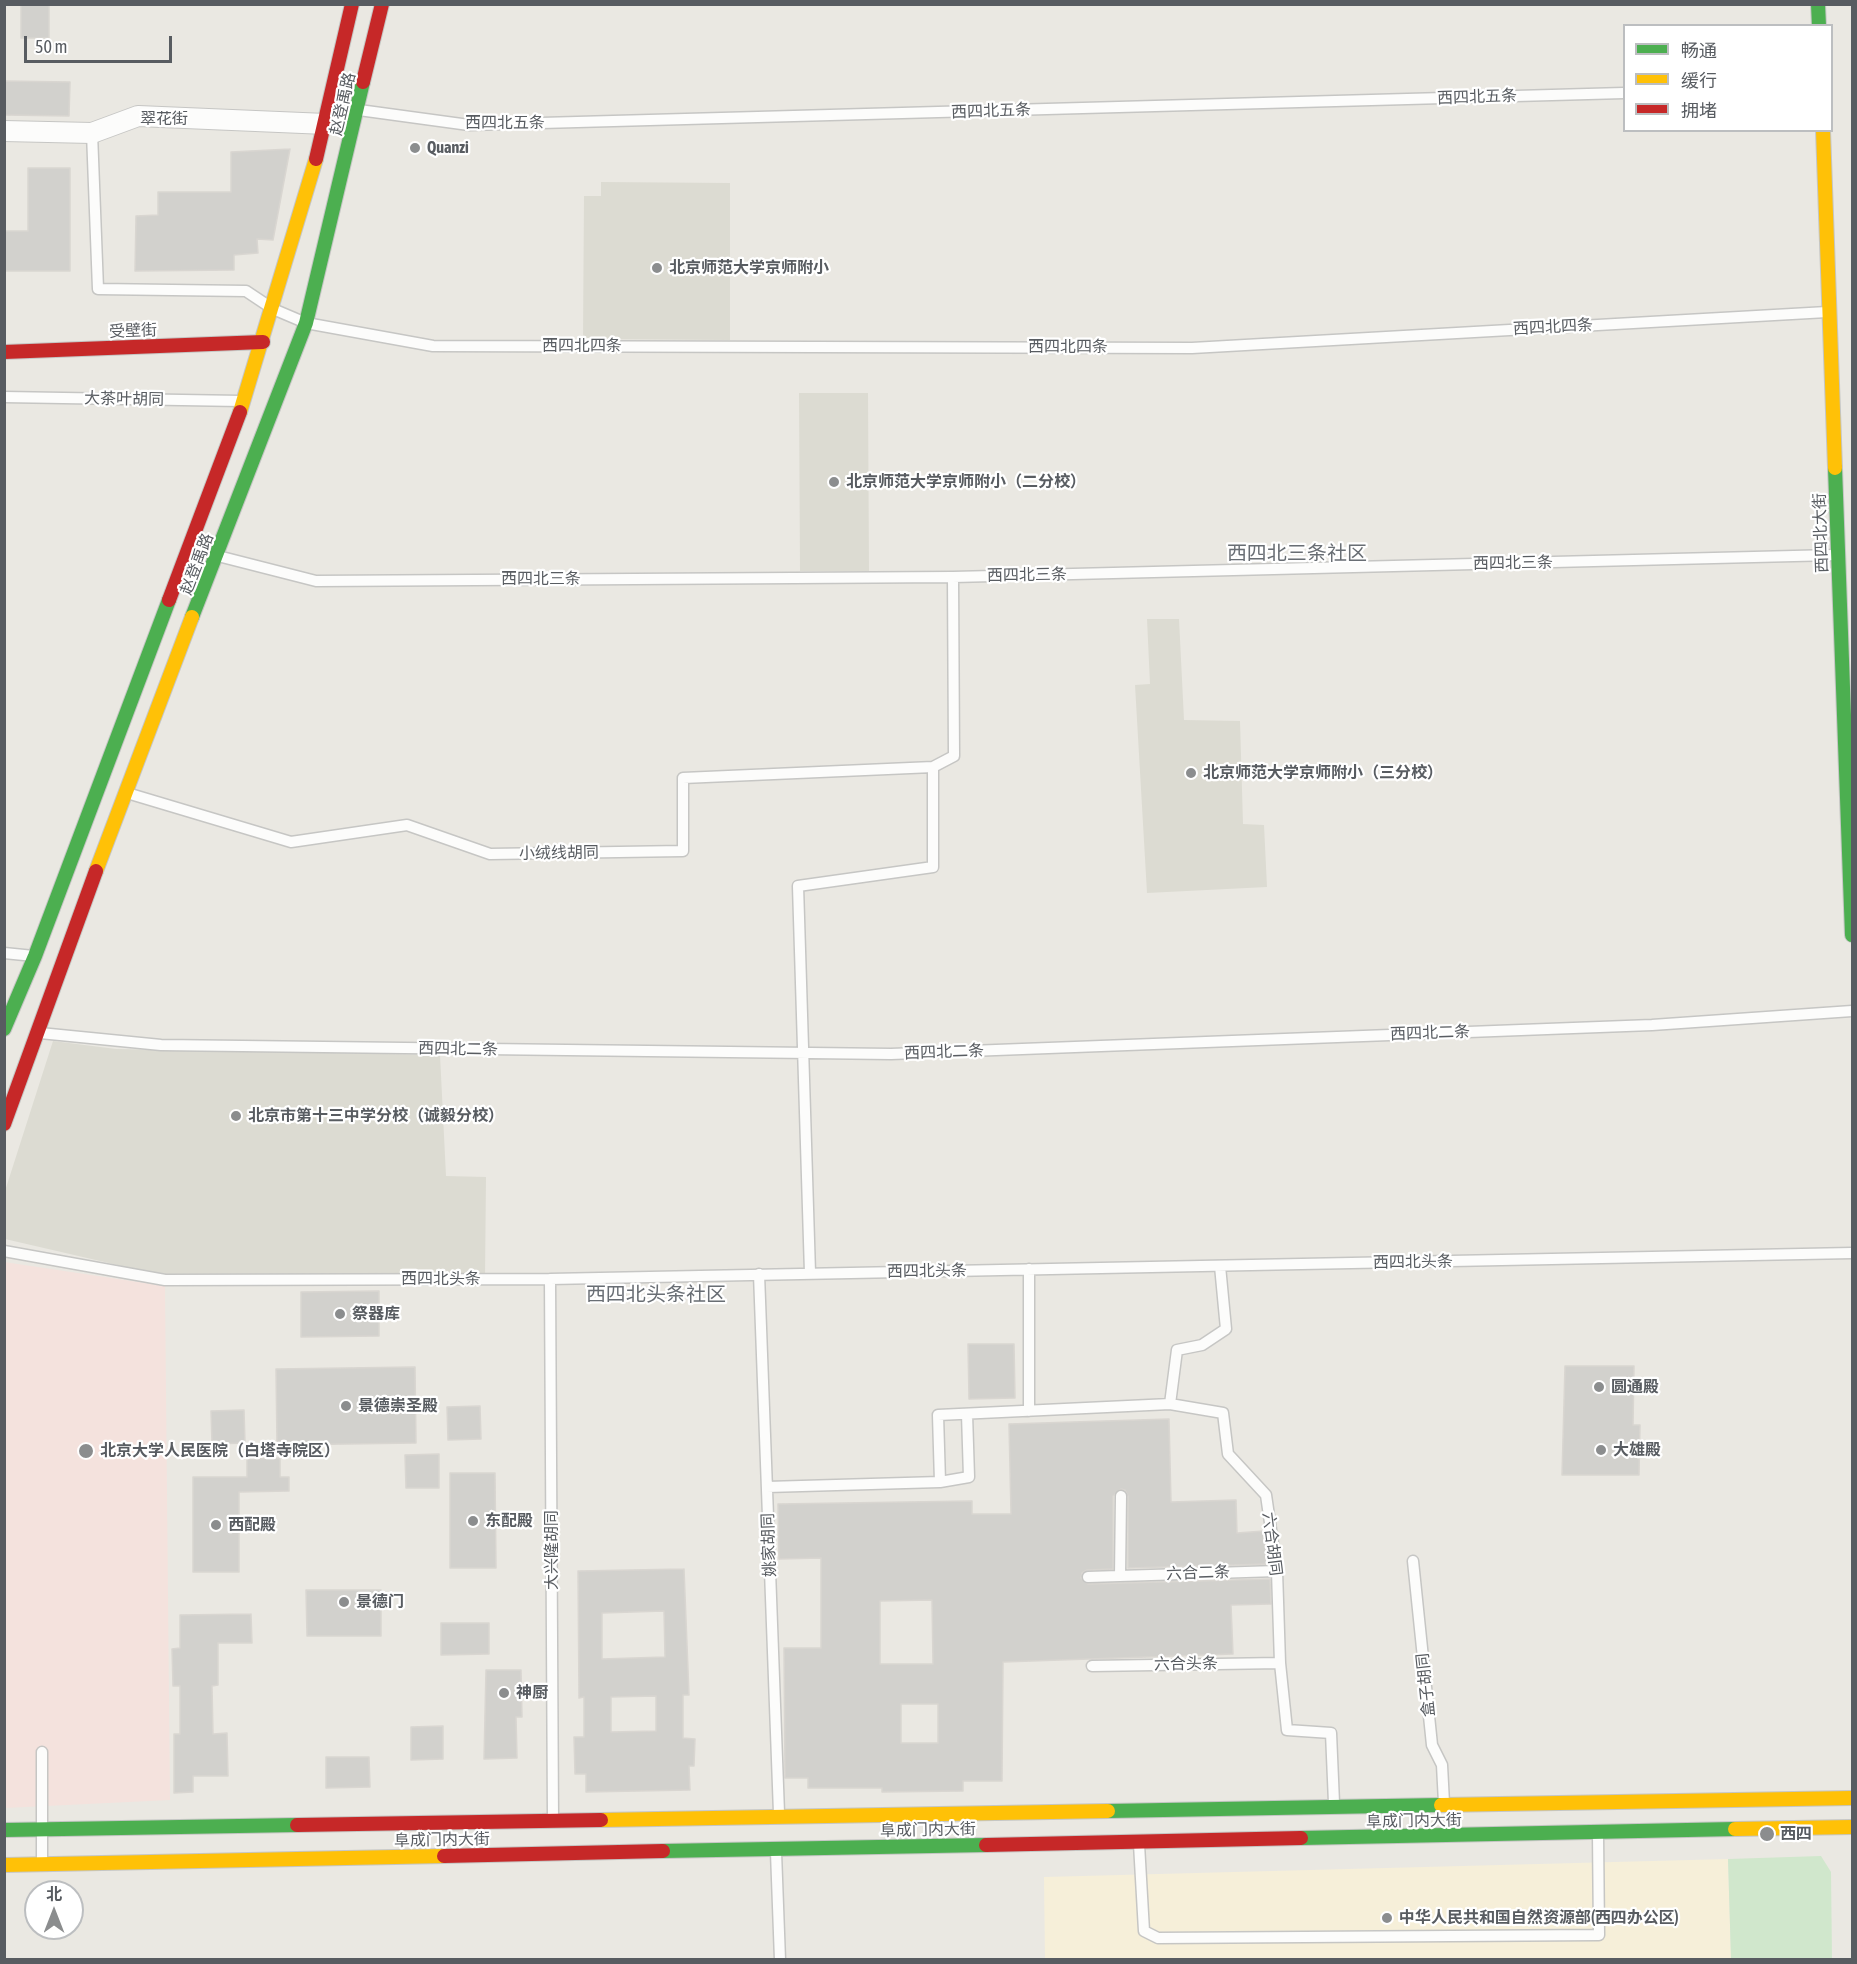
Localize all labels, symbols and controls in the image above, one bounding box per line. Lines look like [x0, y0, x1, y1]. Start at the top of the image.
scale bar [27, 24, 176, 62]
legend [1623, 24, 1833, 132]
text: 50 m [35, 36, 67, 57]
text: 畅通 [1681, 40, 1717, 61]
text: 缓行 [1681, 70, 1717, 91]
street label: 赵登禹路 [326, 71, 360, 137]
street label: 西四北五条 [1437, 86, 1517, 108]
street label: 西四北五条 [951, 100, 1031, 122]
text: 拥堵 [1681, 100, 1717, 121]
street label: 翠花街 [140, 109, 188, 129]
street label: 西四北五条 [465, 113, 545, 133]
place label: Quanzi [427, 138, 469, 158]
marker: Quanzi [408, 141, 422, 155]
place label: 北京师范大学京师附小 [669, 258, 829, 278]
marker: 北京师范大学京师附小 [650, 261, 664, 275]
street label: 西四北四条 [1513, 315, 1593, 339]
street label: 受壁街 [109, 321, 157, 341]
street label: 西四北四条 [542, 336, 622, 356]
street label: 西四北四条 [1028, 337, 1108, 357]
street label: 大茶叶胡同 [84, 389, 164, 409]
place label: 北京师范大学京师附小（二分校） [846, 472, 1086, 492]
marker: 北京师范大学京师附小（二分校） [827, 475, 841, 489]
street label: 西四北大街 [1810, 493, 1832, 573]
street label: 赵登禹路 [177, 531, 217, 597]
district label: 西四北三条社区 [1227, 542, 1367, 566]
street label: 西四北三条 [1473, 553, 1553, 573]
street label: 西四北三条 [987, 565, 1067, 585]
street label: 西四北三条 [501, 569, 581, 589]
place label: 北京师范大学京师附小（三分校） [1203, 763, 1443, 783]
marker: 北京师范大学京师附小（三分校） [1184, 766, 1198, 780]
street label: 小绒线胡同 [519, 843, 599, 863]
street label: 西四北二条 [1390, 1022, 1470, 1044]
street label: 西四北二条 [418, 1039, 498, 1059]
street label: 西四北二条 [904, 1041, 984, 1063]
place label: 北京市第十三中学分校（诚毅分校） [248, 1106, 504, 1126]
marker: 北京市第十三中学分校（诚毅分校） [229, 1109, 243, 1123]
street label: 西四北头条 [1373, 1252, 1453, 1272]
street label: 西四北头条 [887, 1261, 967, 1281]
street label: 西四北头条 [401, 1269, 481, 1289]
district label: 西四北头条社区 [586, 1283, 726, 1307]
place label: 祭器库 [352, 1304, 400, 1324]
marker: 祭器库 [333, 1307, 347, 1321]
place label: 圆通殿 [1611, 1377, 1659, 1397]
marker: 圆通殿 [1592, 1380, 1606, 1394]
place label: 景德崇圣殿 [358, 1396, 438, 1416]
marker: 景德崇圣殿 [339, 1399, 353, 1413]
place label: 大雄殿 [1613, 1440, 1661, 1460]
place label: 北京大学人民医院（白塔寺院区） [100, 1441, 340, 1461]
marker: 北京大学人民医院（白塔寺院区） [77, 1442, 95, 1460]
marker: 大雄殿 [1594, 1443, 1608, 1457]
street label: 大兴隆胡同 [542, 1510, 562, 1590]
place label: 东配殿 [485, 1511, 533, 1531]
street label: 六合胡同 [1259, 1511, 1285, 1577]
street label: 姚家胡同 [758, 1513, 780, 1577]
marker: 东配殿 [466, 1514, 480, 1528]
place label: 西配殿 [228, 1515, 276, 1535]
marker: 西配殿 [209, 1518, 223, 1532]
street label: 六合二条 [1166, 1562, 1230, 1584]
place label: 景德门 [356, 1592, 404, 1612]
marker: 景德门 [337, 1595, 351, 1609]
street label: 盒子胡同 [1413, 1652, 1439, 1718]
street label: 六合头条 [1154, 1654, 1218, 1674]
place label: 神厨 [516, 1683, 548, 1703]
marker: 神厨 [497, 1686, 511, 1700]
street label: 阜成门内大街 [1366, 1811, 1462, 1831]
street label: 阜成门内大街 [880, 1820, 976, 1840]
place label: 西四 [1780, 1824, 1812, 1844]
marker: 西四 [1758, 1825, 1776, 1843]
street label: 阜成门内大街 [394, 1830, 490, 1850]
north arrow [24, 1880, 84, 1940]
text: 北 [46, 1885, 62, 1903]
place label: 中华人民共和国自然资源部(西四办公区) [1399, 1908, 1679, 1928]
marker: 中华人民共和国自然资源部(西四办公区) [1380, 1911, 1394, 1925]

